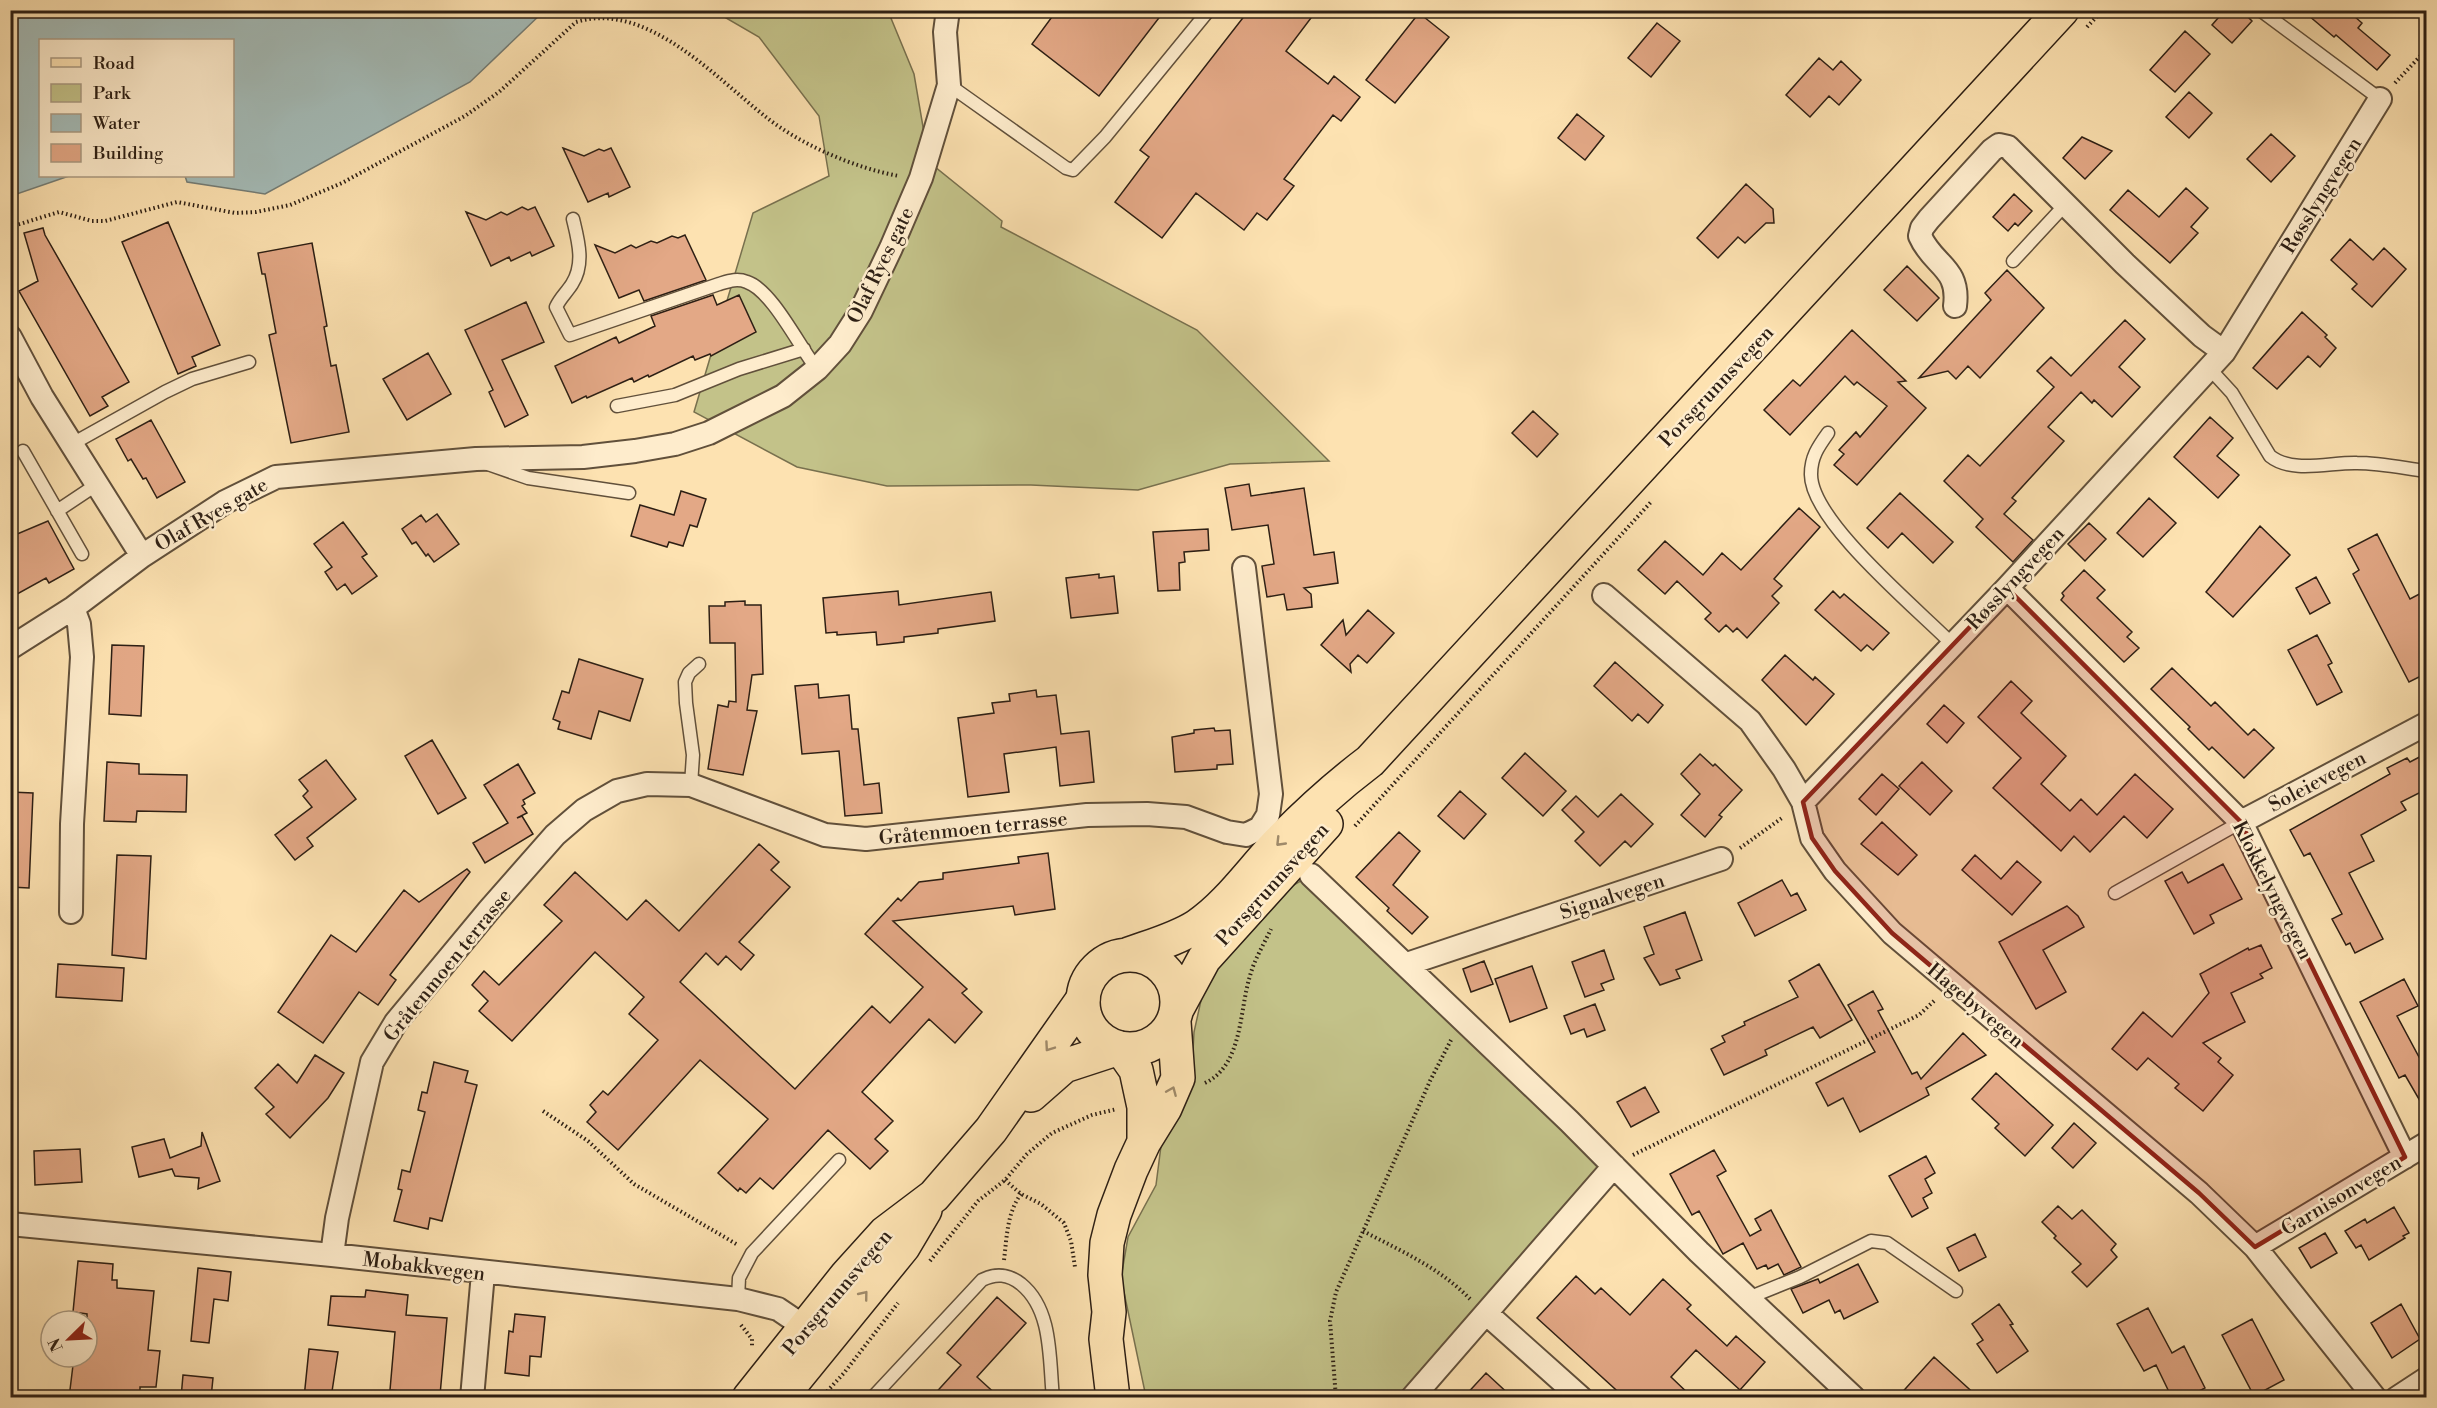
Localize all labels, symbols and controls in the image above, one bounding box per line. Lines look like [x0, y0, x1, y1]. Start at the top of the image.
legend [39, 39, 234, 177]
text: Road [93, 52, 136, 75]
text: Park [93, 82, 132, 105]
text: Water [92, 112, 141, 135]
street label: Røsslyngvegen [2277, 133, 2368, 259]
text: Building [92, 142, 164, 165]
street label: Olaf Ryes gate [842, 203, 920, 328]
street label: Porsgrunnsvegen [1654, 321, 1780, 453]
street label: Olaf Ryes gate [151, 473, 273, 558]
street label: Røsslyngvegen [1962, 522, 2070, 636]
street label: Soleievegen [2264, 746, 2371, 819]
street label: Gråtenmoen terrasse [878, 807, 1069, 852]
street label: Klokkelyngvegen [2226, 817, 2317, 964]
street label: Porsgrunnsvegen [1211, 818, 1335, 952]
one-way arrow [1276, 834, 1287, 845]
street label: Signalvegen [1557, 869, 1668, 926]
street label: Gråtenmoen terrasse [379, 884, 518, 1047]
street label: Hagebyvegen [1921, 958, 2029, 1054]
one-way arrow [1045, 1041, 1056, 1052]
one-way arrow [1165, 1086, 1177, 1097]
street label: Garnisonvegen [2277, 1151, 2407, 1242]
street label: Porsgrunnsvegen [778, 1225, 898, 1361]
street label: Mobakkvegen [361, 1248, 487, 1287]
one-way arrow [857, 1291, 868, 1302]
north arrow [39, 1309, 99, 1369]
text: N [44, 1335, 68, 1355]

